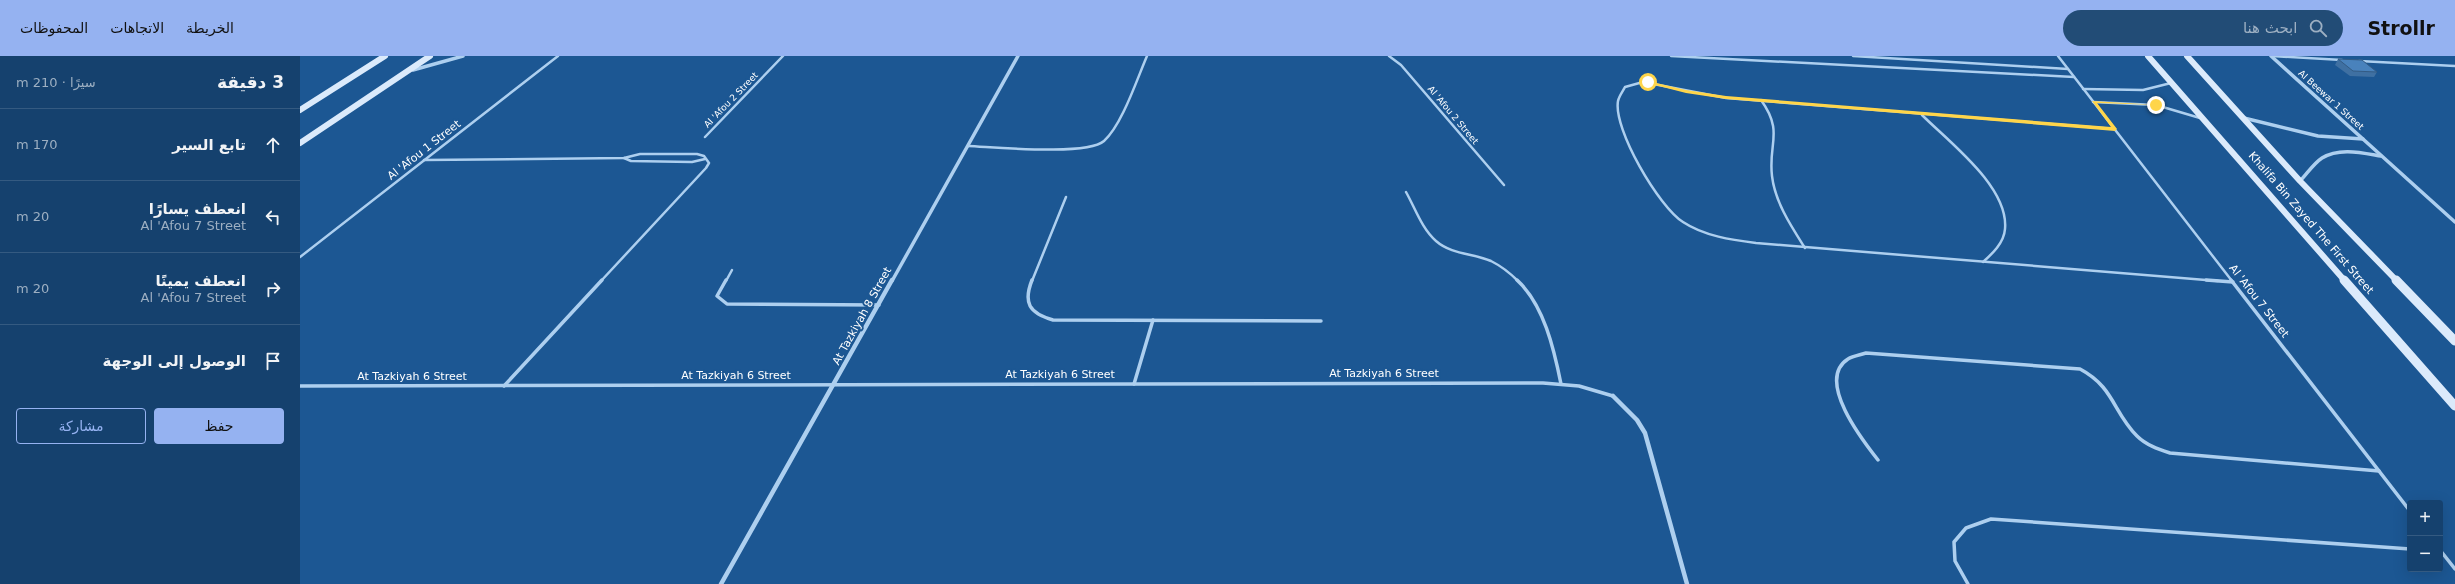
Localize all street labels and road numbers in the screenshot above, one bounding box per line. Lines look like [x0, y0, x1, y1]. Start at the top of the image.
street label: Al Beewar 1 Street [2296, 68, 2366, 132]
street label: Al 'Afou 2 Street [702, 70, 760, 130]
street label: Al 'Afou 2 Street [1426, 84, 1481, 147]
street label: Al 'Afou 1 Street [385, 117, 464, 183]
street label: Khalifa Bin Zayed The First Street [2246, 149, 2377, 297]
street label: Al 'Afou 7 Street [2226, 262, 2292, 341]
street label: At Tazkiyah 8 Street [830, 264, 895, 367]
street label: At Tazkiyah 6 Street [1329, 367, 1439, 380]
street label: At Tazkiyah 6 Street [1005, 368, 1115, 381]
street label: At Tazkiyah 6 Street [681, 369, 791, 382]
street label: At Tazkiyah 6 Street [357, 370, 467, 383]

